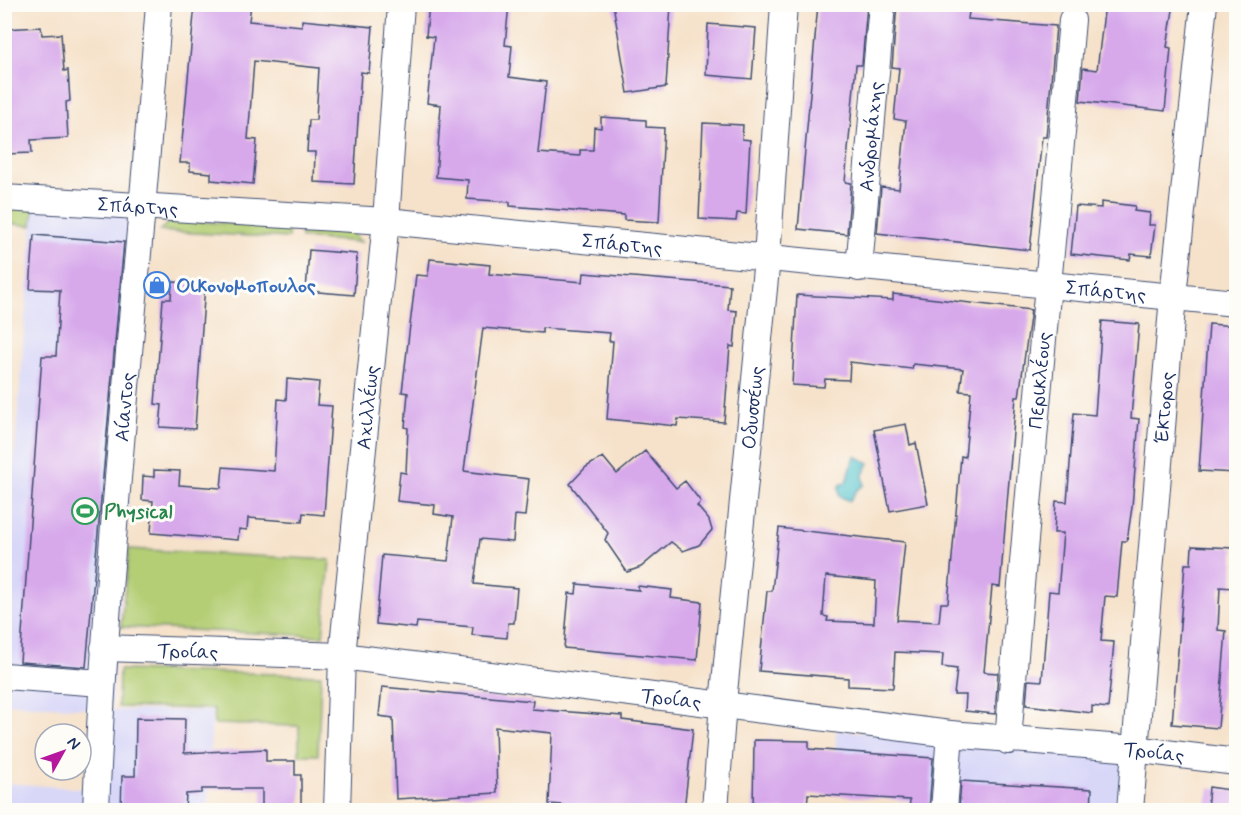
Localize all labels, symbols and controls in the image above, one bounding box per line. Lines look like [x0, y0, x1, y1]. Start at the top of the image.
street label: Ανδρομάχης [854, 80, 890, 193]
street label: Σπάρτης [97, 192, 179, 223]
street label: Σπάρτης [581, 228, 664, 263]
shop icon: Οικονομοπουλος [142, 270, 172, 300]
place label: Οικονομοπουλος [176, 273, 316, 300]
street label: Σπάρτης [1064, 275, 1148, 309]
street label: Περικλέους [1023, 331, 1059, 430]
street label: Αχιλλέως [351, 364, 386, 451]
street label: Οδυσσέως [736, 365, 771, 451]
street label: Αίαντος [109, 371, 142, 443]
street label: Έκτορος [1149, 371, 1182, 444]
sports icon: Physical [70, 496, 100, 526]
place label: Physical [104, 499, 173, 526]
street label: Τροίας [157, 638, 219, 667]
street label: Τροίας [639, 682, 703, 717]
north arrow [33, 722, 93, 782]
text: N [62, 732, 85, 754]
street label: Τροίας [1123, 736, 1186, 770]

